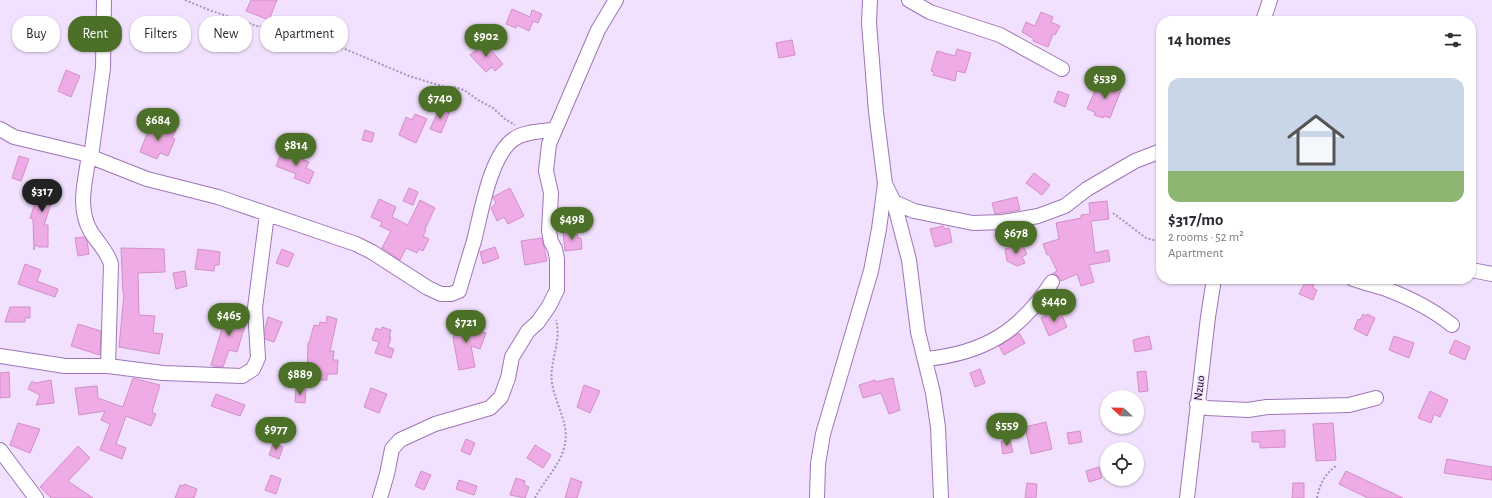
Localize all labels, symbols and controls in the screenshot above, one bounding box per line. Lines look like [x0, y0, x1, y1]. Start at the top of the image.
chip: Buy [12, 16, 60, 52]
chip: Rent [68, 16, 122, 52]
chip: Filters [130, 16, 191, 52]
chip: New [199, 16, 252, 52]
chip: Apartment [260, 16, 348, 52]
pin: $902 [462, 24, 510, 58]
icon: filters [1442, 29, 1464, 51]
text: $902 [473, 30, 499, 43]
text: 14 homes [1168, 31, 1231, 48]
pin: $539 [1081, 66, 1129, 100]
text: $539 [1093, 72, 1117, 85]
pin: $740 [416, 86, 464, 120]
text: $740 [428, 92, 452, 105]
icon: home [1280, 104, 1352, 176]
pin: $684 [134, 108, 182, 142]
text: $684 [145, 114, 171, 127]
pin: $814 [272, 133, 320, 167]
text: $814 [284, 139, 308, 152]
pin: $317 [18, 179, 66, 213]
text: $317 [31, 185, 53, 198]
pin: $498 [548, 207, 596, 241]
text: $317/mo [1168, 211, 1223, 228]
text: $498 [559, 213, 585, 226]
pin: $678 [992, 221, 1040, 255]
text: $678 [1004, 227, 1028, 240]
text: 2 rooms · 52 m² [1168, 231, 1244, 244]
text: Apartment [1168, 247, 1223, 260]
pin: $440 [1030, 289, 1078, 323]
text: $440 [1041, 295, 1067, 308]
pin: $465 [205, 303, 253, 337]
text: $465 [217, 309, 241, 322]
pin: $721 [442, 310, 490, 344]
text: $721 [455, 316, 477, 329]
pin: $889 [276, 362, 324, 396]
text: $889 [288, 368, 312, 381]
street label: Nzuo [1192, 375, 1207, 401]
north arrow [1100, 390, 1144, 434]
map controls [1100, 390, 1144, 486]
pin: $559 [983, 413, 1031, 447]
pin: $977 [252, 417, 300, 451]
text: $559 [995, 419, 1019, 432]
text: $977 [264, 423, 288, 436]
button: locate [1100, 442, 1144, 486]

